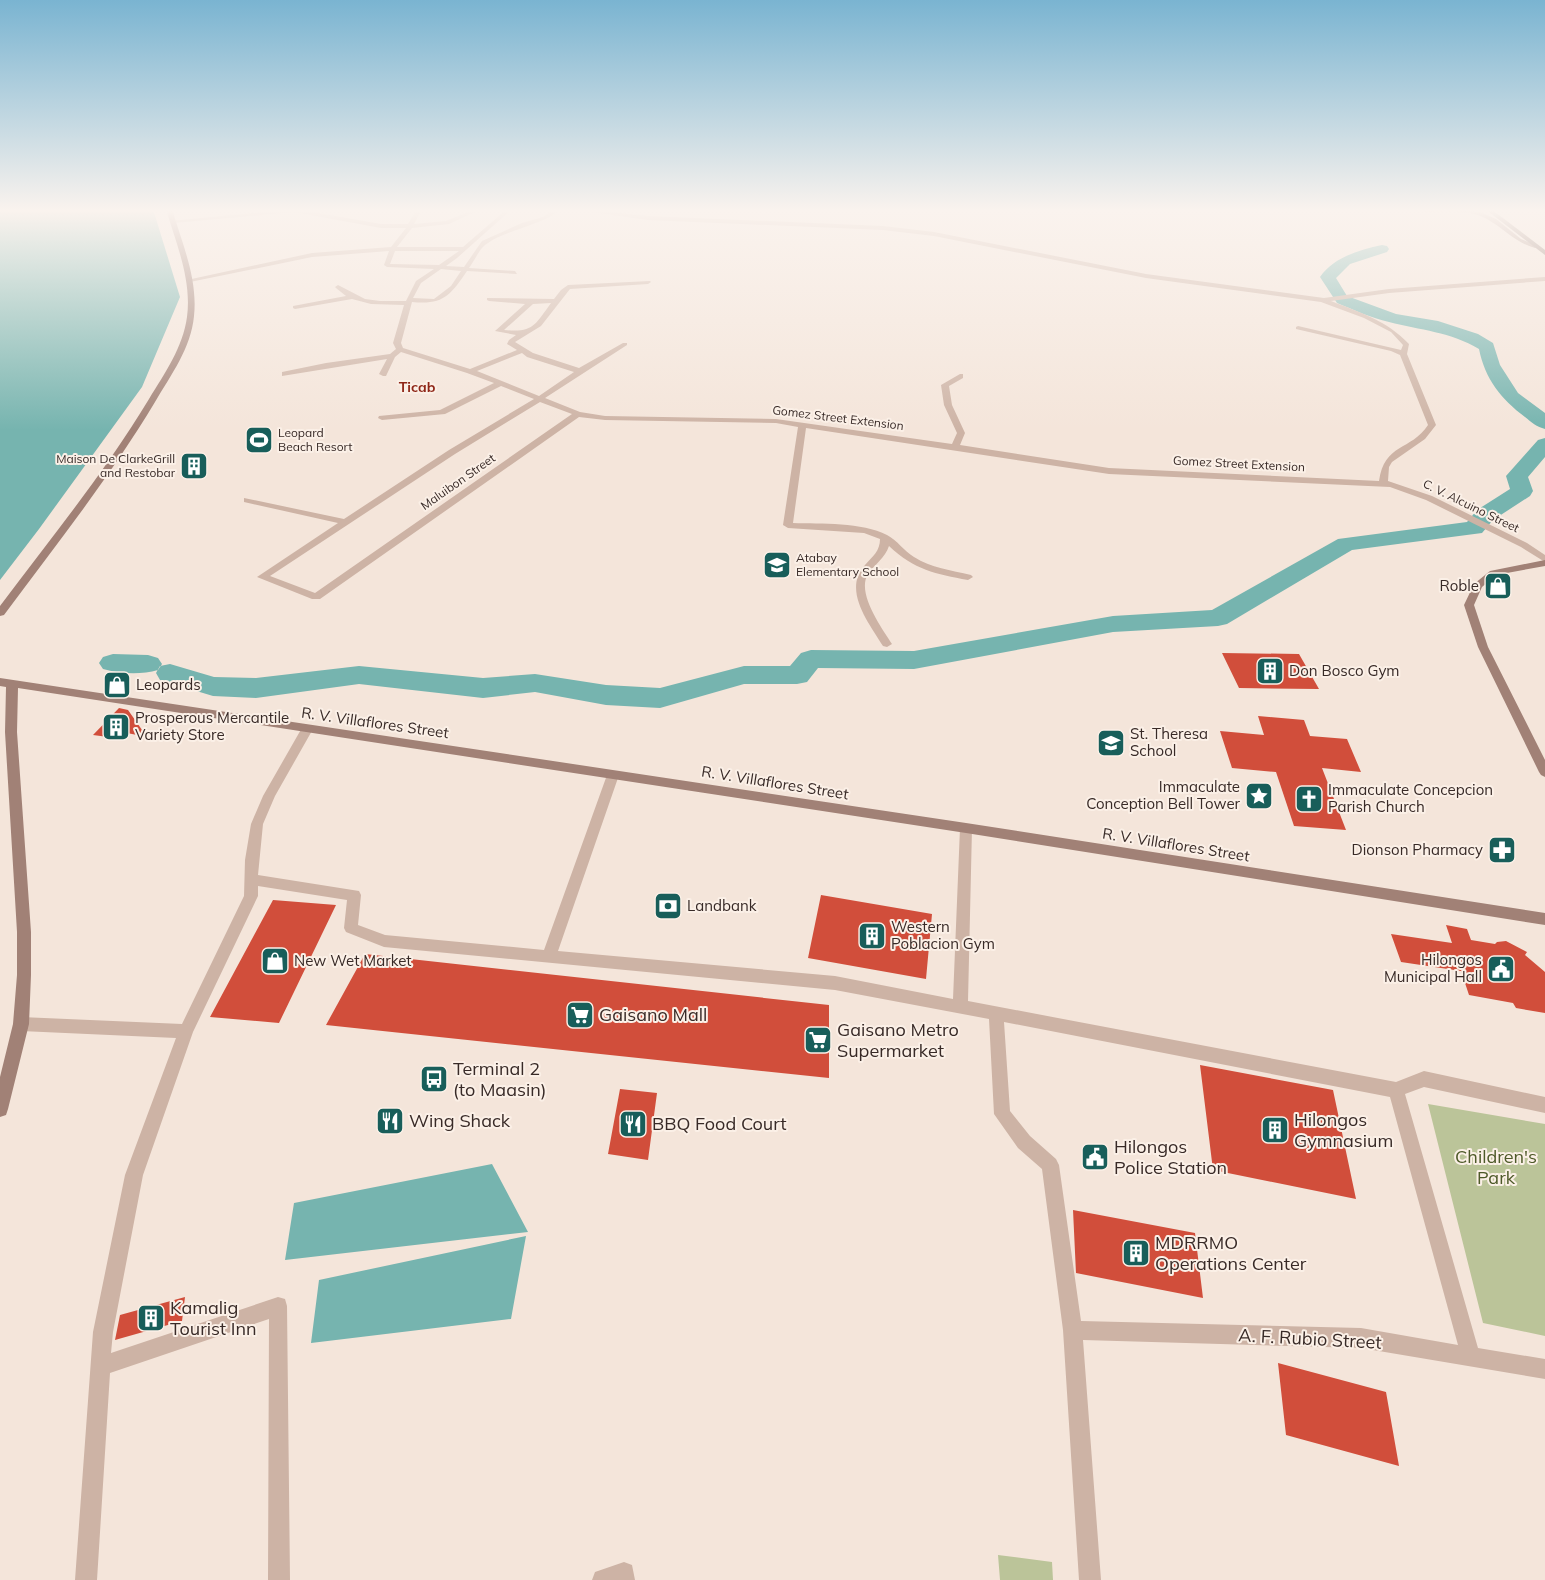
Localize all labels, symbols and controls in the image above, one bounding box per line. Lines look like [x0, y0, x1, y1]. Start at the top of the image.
district label: Ticab [399, 378, 436, 396]
street label: Gomez Street Extension [772, 402, 905, 433]
sports icon: Leopard Beach Resort [244, 425, 274, 455]
place label: Leopard Beach Resort [278, 425, 352, 454]
street label: Maluibon Street [418, 450, 498, 513]
place label: Maison De ClarkeGrill and Restobar [56, 451, 176, 480]
building icon: Maison De ClarkeGrill and Restobar [179, 451, 209, 481]
street label: Gomez Street Extension [1173, 453, 1305, 474]
street label: C. V. Alcuino Street [1421, 476, 1522, 535]
school or university icon: Atabay Elementary School [762, 550, 792, 580]
place label: Atabay Elementary School [796, 550, 899, 579]
shop icon: Roble [1483, 571, 1513, 601]
place label: Roble [1439, 576, 1479, 595]
building icon: Don Bosco Gym [1255, 656, 1285, 686]
place label: Don Bosco Gym [1289, 661, 1400, 680]
shop icon: Leopards [102, 670, 132, 700]
place label: Leopards [136, 675, 201, 694]
street label: R. V. Villaflores Street [300, 703, 450, 742]
place label: Prosperous Mercantile Variety Store [135, 708, 289, 744]
building icon: Prosperous Mercantile Variety Store [101, 712, 131, 742]
place label: St. Theresa School [1130, 724, 1208, 760]
school or university icon: St. Theresa School [1096, 728, 1126, 758]
street label: R. V. Villaflores Street [700, 762, 850, 804]
place label: Immaculate Conception Bell Tower [1086, 777, 1241, 813]
place label: Immaculate Concepcion Parish Church [1328, 780, 1493, 816]
place icon: Immaculate Conception Bell Tower [1244, 781, 1274, 811]
church icon: Immaculate Concepcion Parish Church [1294, 784, 1324, 814]
street label: R. V. Villaflores Street [1101, 824, 1251, 866]
pharmacy icon: Dionson Pharmacy [1487, 835, 1517, 865]
place label: Dionson Pharmacy [1352, 840, 1483, 859]
bank icon: Landbank [653, 891, 683, 921]
place label: Landbank [687, 896, 757, 915]
place label: Western Poblacion Gym [891, 917, 995, 953]
building icon: Western Poblacion Gym [857, 921, 887, 951]
shop icon: New Wet Market [260, 946, 290, 976]
place label: Hilongos Municipal Hall [1384, 950, 1482, 986]
place label: New Wet Market [294, 951, 412, 970]
public building icon: Hilongos Municipal Hall [1486, 954, 1516, 984]
supermarket icon: Gaisano Mall [565, 1000, 595, 1030]
place label: Gaisano Mall [599, 1003, 707, 1026]
place label: Gaisano Metro Supermarket [837, 1018, 959, 1062]
supermarket icon: Gaisano Metro Supermarket [803, 1025, 833, 1055]
place label: Terminal 2 (to Maasin) [453, 1057, 546, 1101]
bus stop icon: Terminal 2 (to Maasin) [419, 1064, 449, 1094]
restaurant icon: Wing Shack [375, 1106, 405, 1136]
place label: Hilongos Gymnasium [1294, 1108, 1393, 1152]
place label: Wing Shack [409, 1109, 511, 1132]
restaurant icon: BBQ Food Court [618, 1109, 648, 1139]
place label: BBQ Food Court [652, 1112, 787, 1135]
building icon: Hilongos Gymnasium [1260, 1115, 1290, 1145]
place label: Hilongos Police Station [1114, 1135, 1227, 1179]
public building icon: Hilongos Police Station [1080, 1142, 1110, 1172]
park label: Children's Park [1455, 1145, 1537, 1189]
place label: MDRRMO Operations Center [1155, 1231, 1307, 1275]
building icon: MDRRMO Operations Center [1121, 1238, 1151, 1268]
place label: Kamalig Tourist Inn [170, 1296, 257, 1340]
building icon: Kamalig Tourist Inn [136, 1303, 166, 1333]
street label: A. F. Rubio Street [1238, 1323, 1382, 1354]

